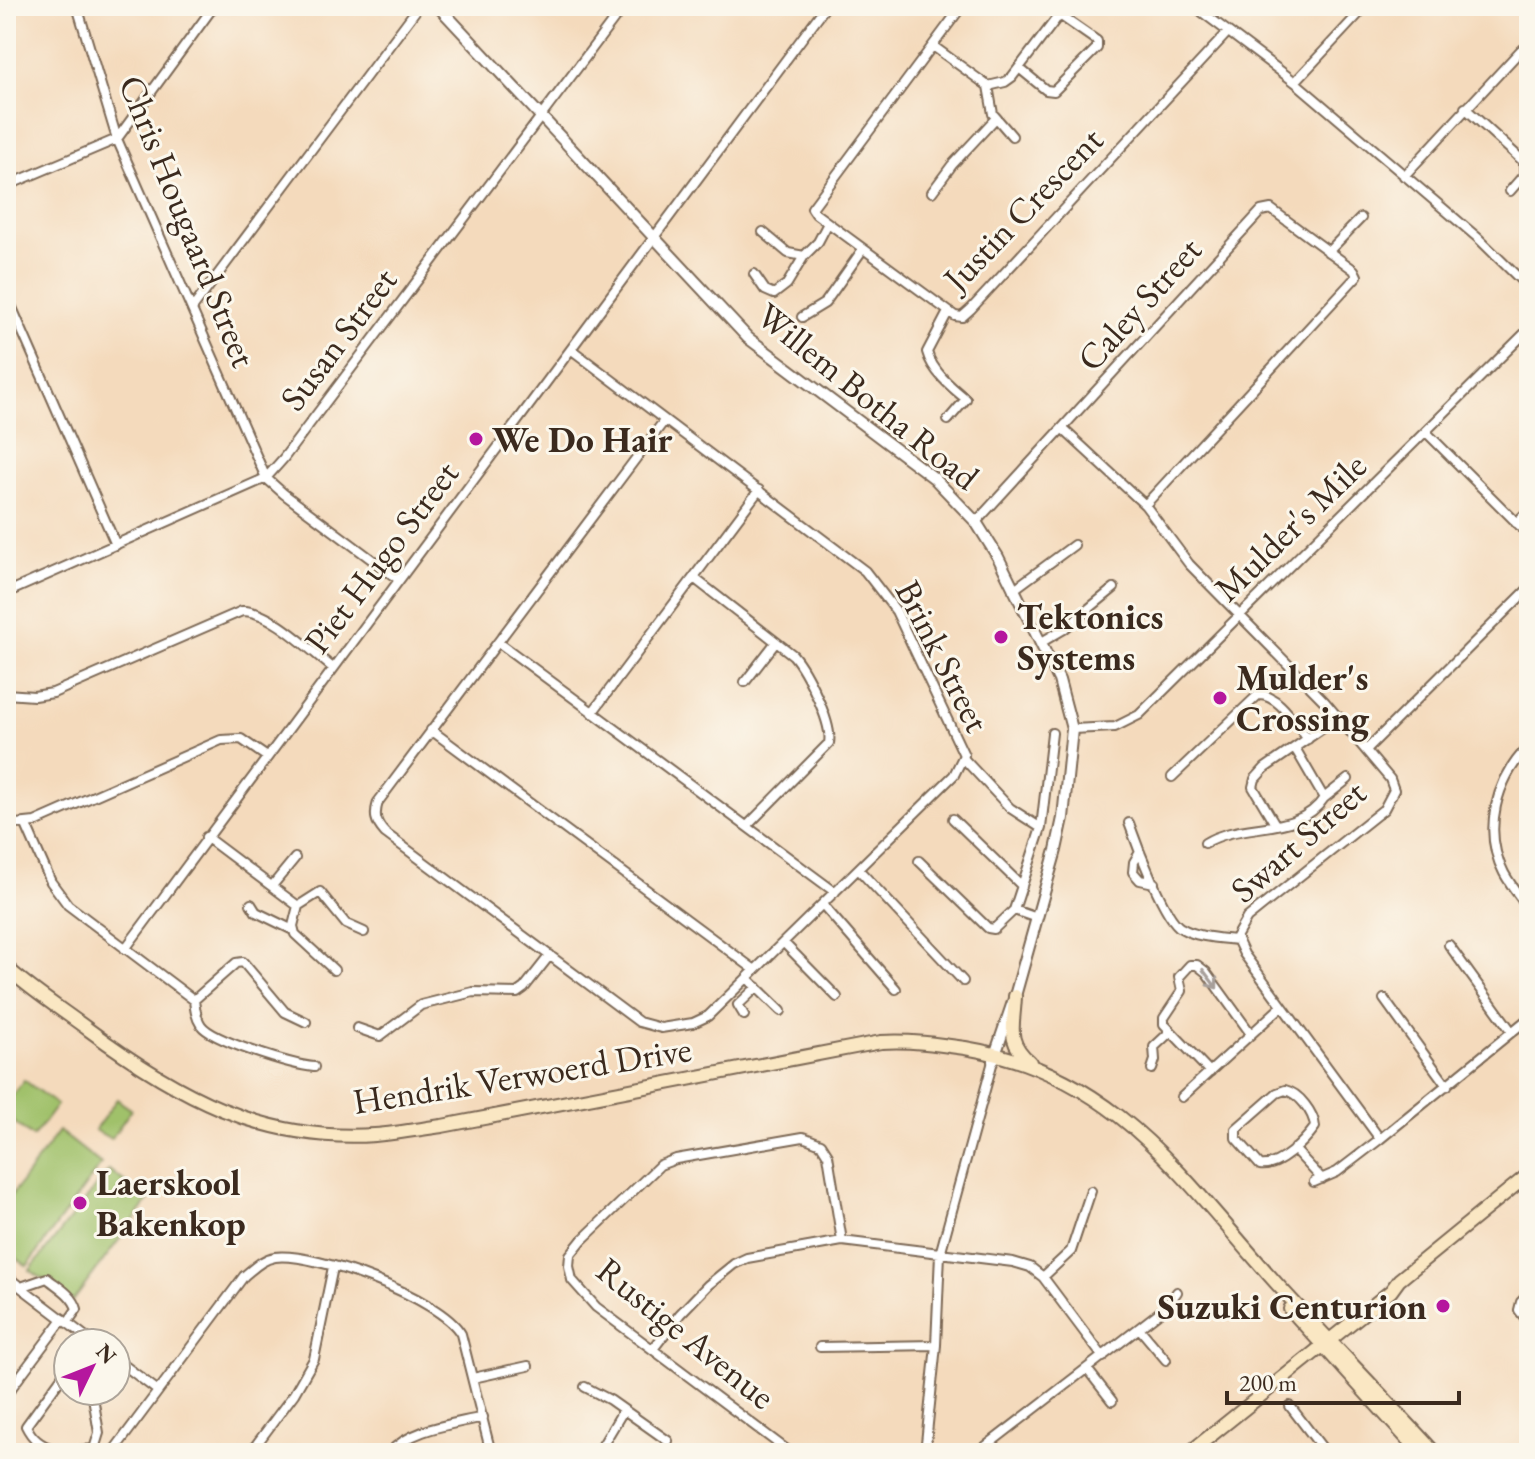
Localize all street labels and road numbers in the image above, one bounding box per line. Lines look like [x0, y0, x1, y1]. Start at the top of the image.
street label: Chris Hougaard Street [108, 68, 268, 374]
street label: Justin Crescent [931, 116, 1114, 303]
street label: Caley Street [1066, 227, 1212, 381]
street label: Susan Street [269, 258, 407, 420]
street label: Willem Botha Road [747, 292, 990, 501]
street label: Mulder's Mile [1204, 443, 1376, 611]
street label: Piet Hugo Street [293, 451, 469, 663]
street label: Brink Street [885, 572, 1002, 740]
street label: Swart Street [1220, 769, 1376, 913]
street label: Hendrik Verwoerd Drive [349, 1025, 695, 1125]
street label: Rustige Avenue [587, 1247, 785, 1419]

